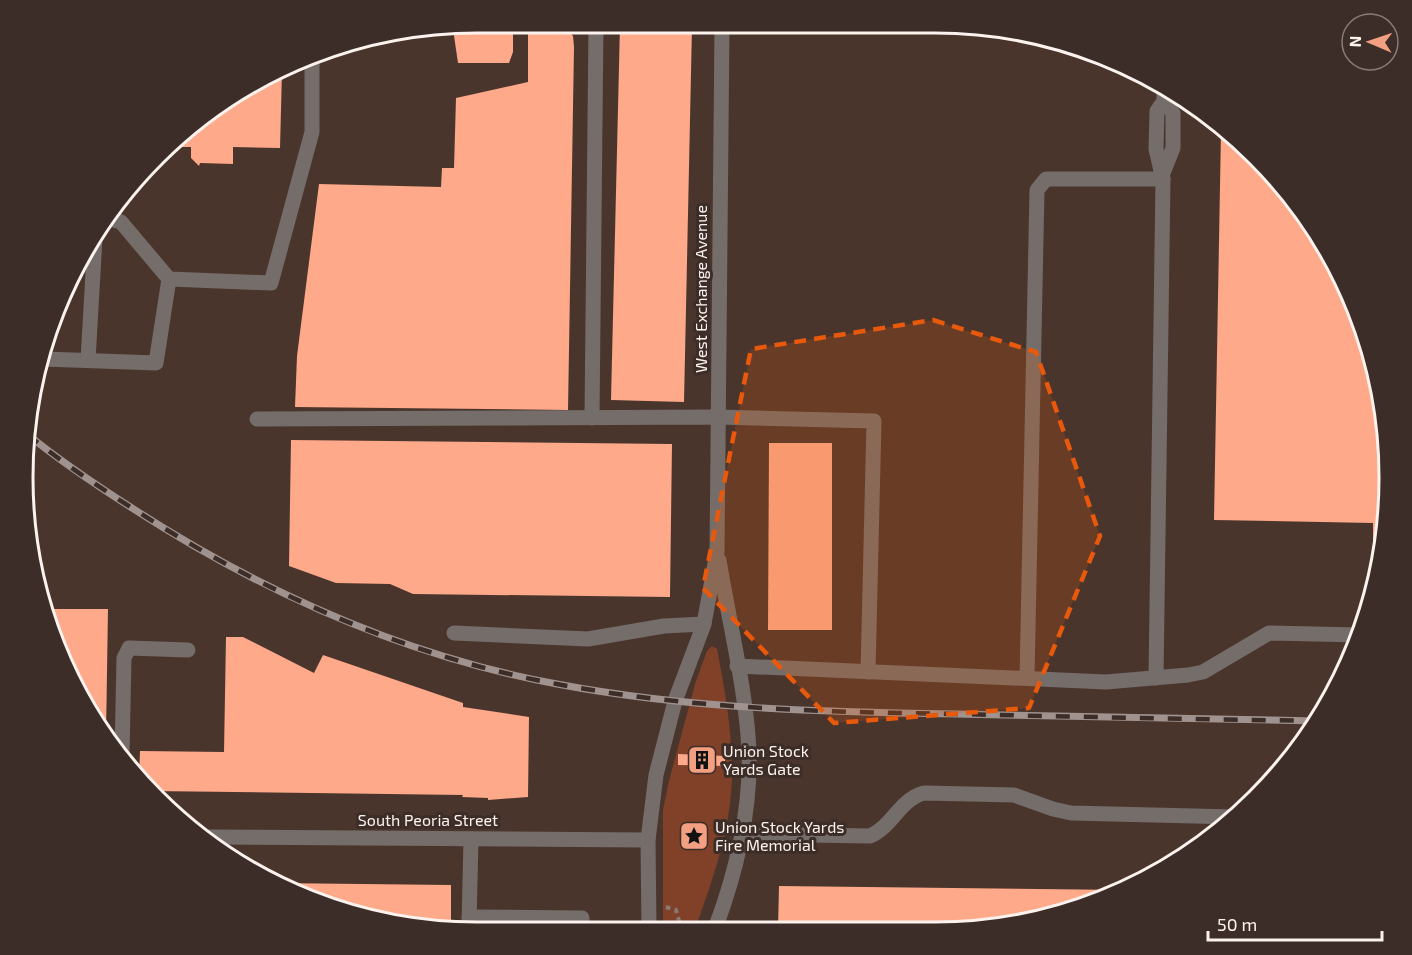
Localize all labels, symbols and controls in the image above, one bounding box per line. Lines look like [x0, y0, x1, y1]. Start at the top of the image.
north arrow [1340, 12, 1400, 72]
text: N [1345, 35, 1364, 48]
street label: West Exchange Avenue [691, 205, 710, 373]
place label: Union Stock Yards Gate [723, 741, 809, 778]
building icon: Union Stock Yards Gate [686, 744, 718, 776]
street label: South Peoria Street [358, 810, 498, 829]
place label: Union Stock Yards Fire Memorial [715, 817, 844, 854]
place icon: Union Stock Yards Fire Memorial [678, 820, 710, 852]
scale bar [1208, 904, 1382, 942]
text: 50 m [1217, 913, 1257, 935]

